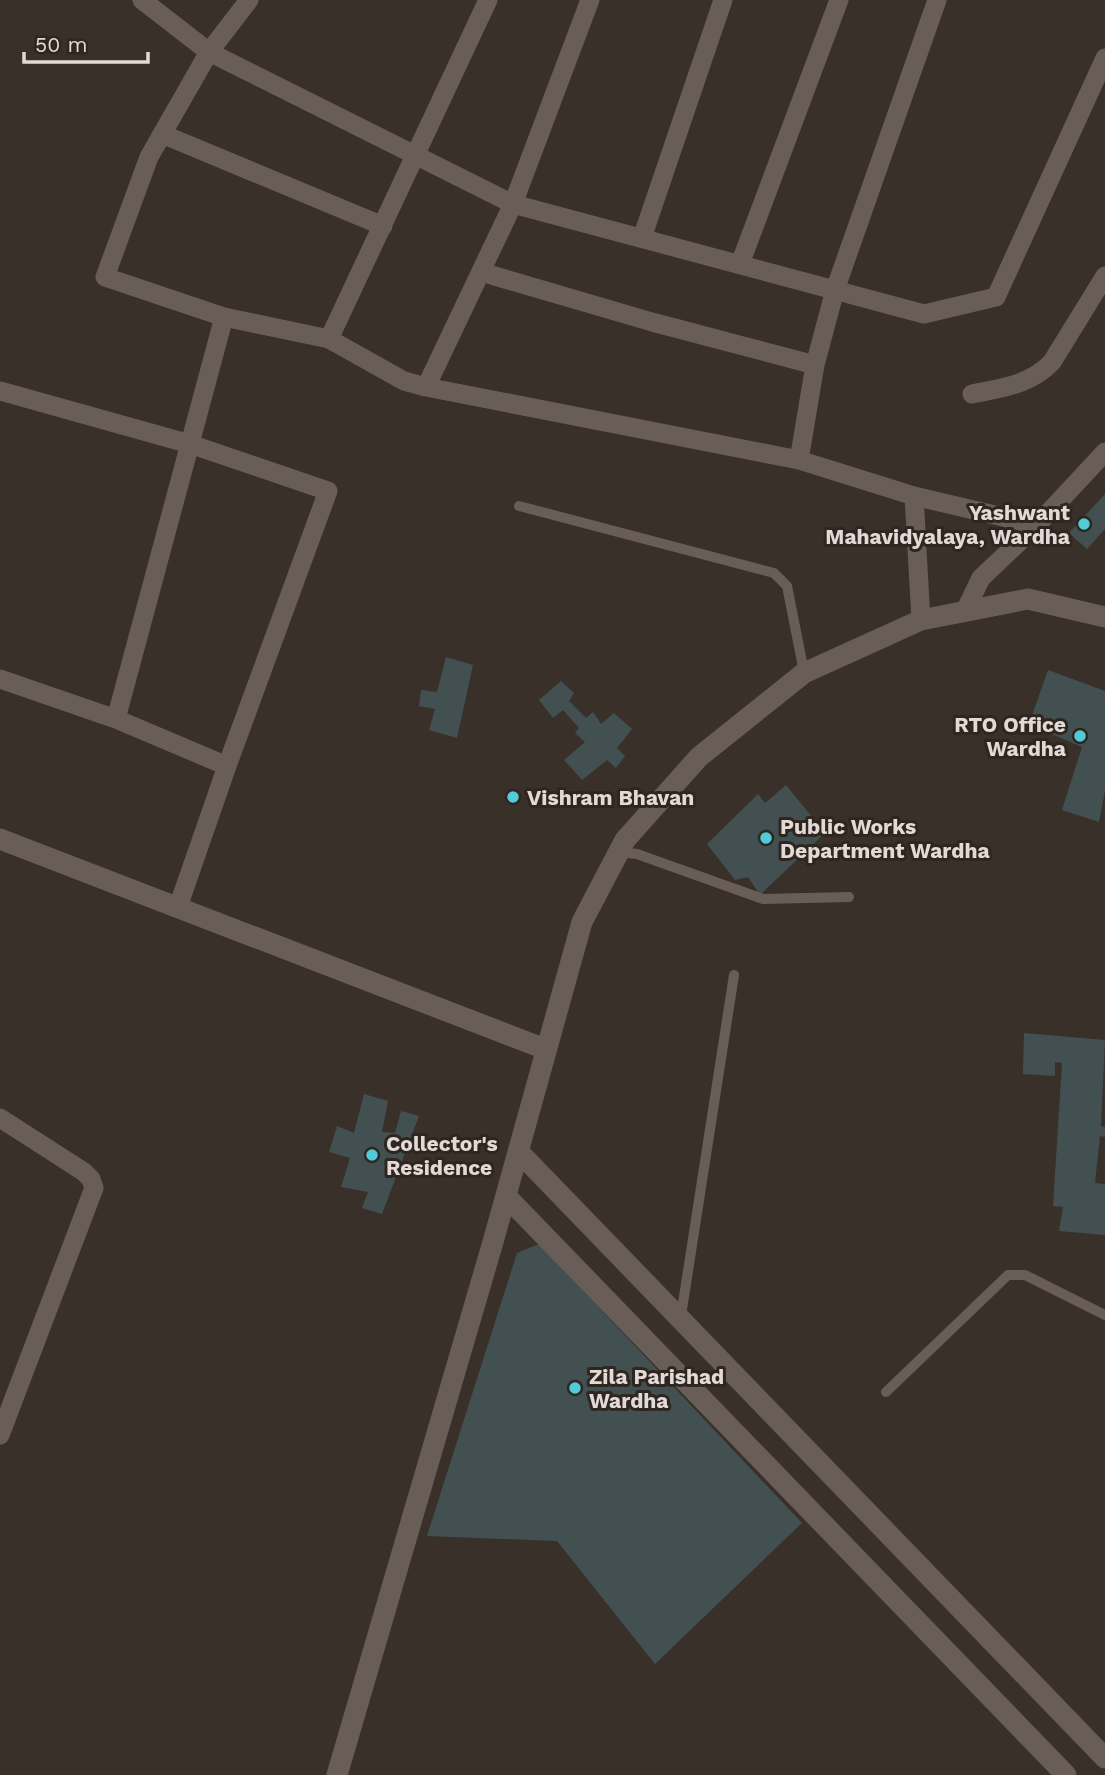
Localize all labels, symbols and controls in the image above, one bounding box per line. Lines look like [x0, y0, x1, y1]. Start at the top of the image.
scale bar [24, 21, 149, 65]
text: 50 m [35, 32, 87, 57]
place label: Yashwant Mahavidyalaya, Wardha [825, 500, 1071, 549]
marker: Yashwant Mahavidyalaya, Wardha [1076, 516, 1092, 532]
place label: RTO Office Wardha [954, 712, 1067, 761]
marker: RTO Office Wardha [1072, 728, 1088, 744]
place label: Vishram Bhavan [527, 785, 694, 810]
marker: Vishram Bhavan [505, 789, 521, 805]
place label: Public Works Department Wardha [780, 814, 990, 863]
marker: Public Works Department Wardha [758, 830, 774, 846]
place label: Collector's Residence [386, 1131, 498, 1180]
marker: Collector's Residence [364, 1147, 380, 1163]
place label: Zila Parishad Wardha [589, 1364, 724, 1413]
marker: Zila Parishad Wardha [567, 1380, 583, 1396]

